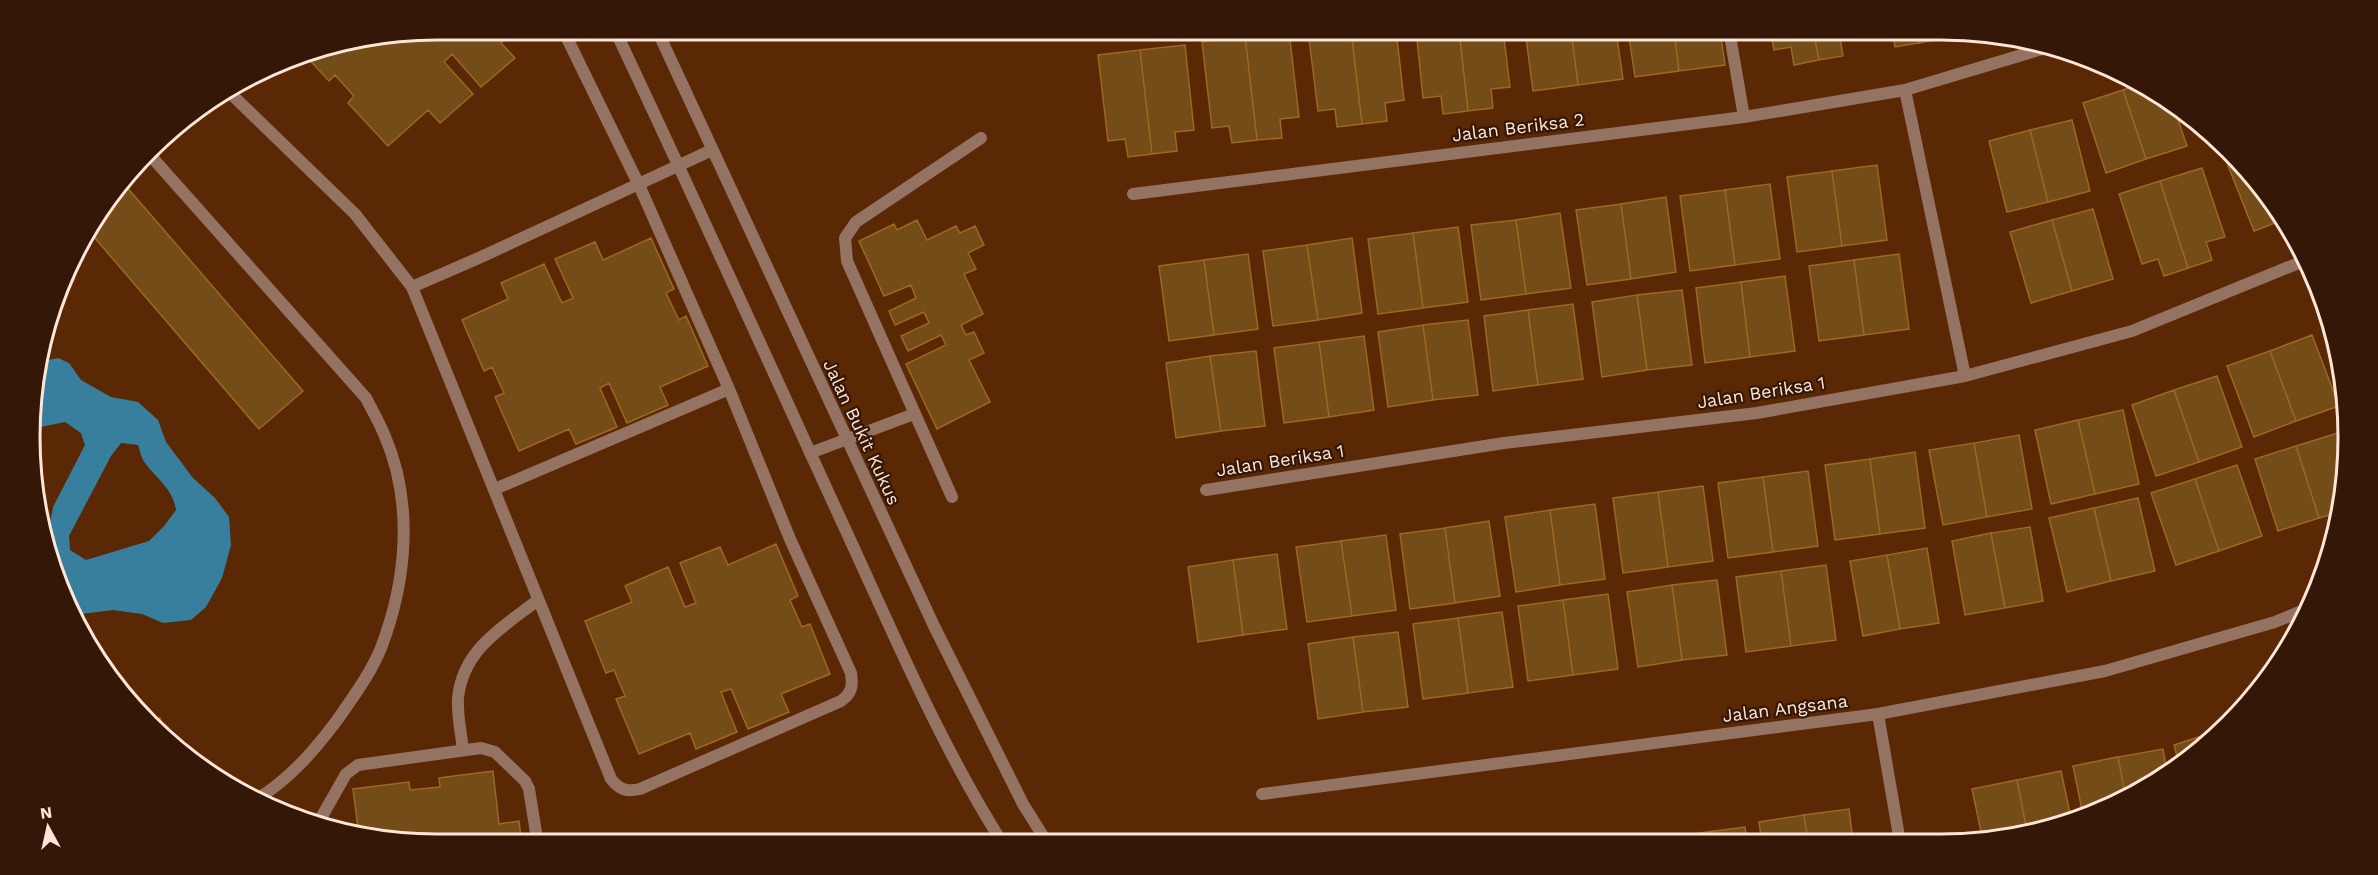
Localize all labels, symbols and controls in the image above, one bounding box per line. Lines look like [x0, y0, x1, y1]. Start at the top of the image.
street label: Jalan Beriksa 2 [1451, 108, 1585, 146]
street label: Jalan Bukit Kukus [819, 356, 905, 508]
street label: Jalan Beriksa 1 [1695, 372, 1827, 412]
street label: Jalan Beriksa 1 [1214, 440, 1346, 480]
street label: Jalan Angsana [1721, 690, 1849, 726]
north arrow [18, 797, 78, 857]
text: N [39, 802, 53, 823]

